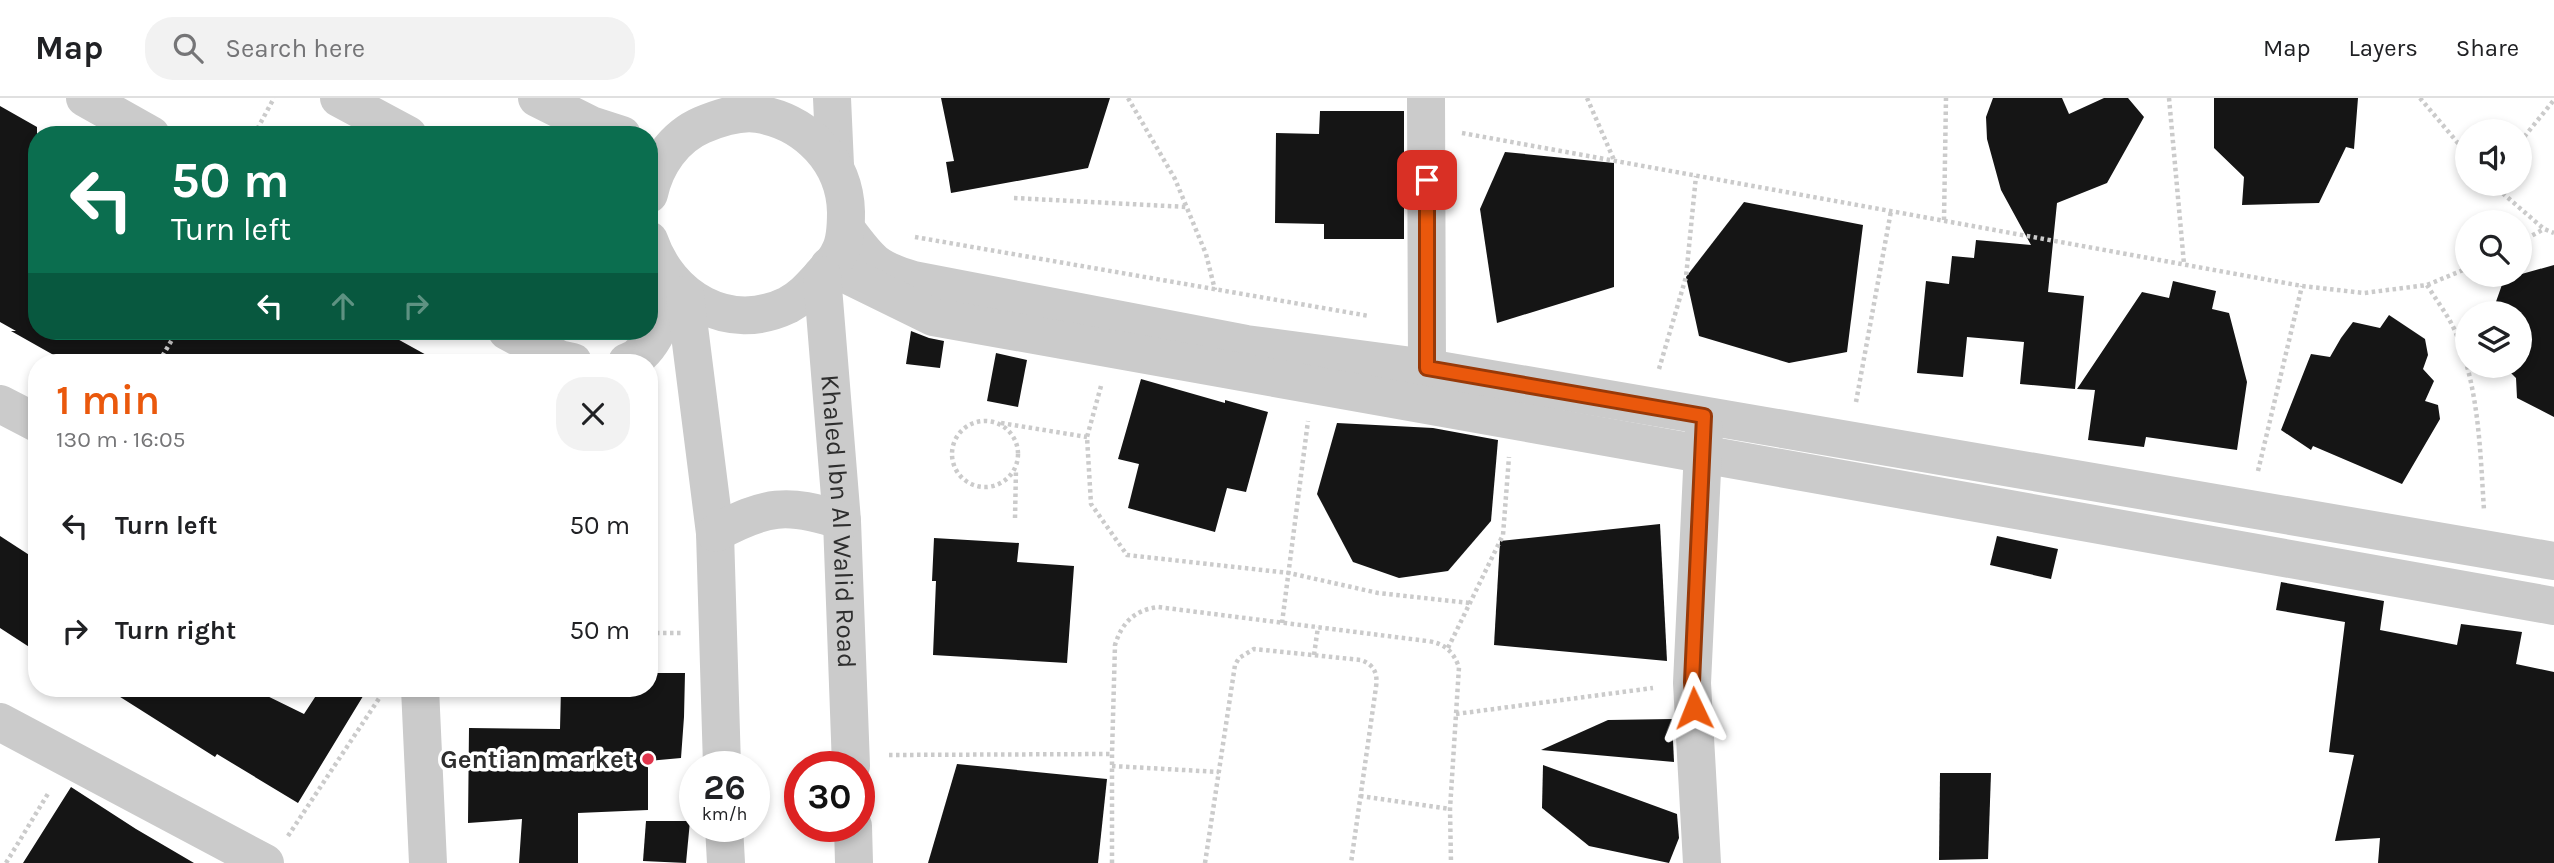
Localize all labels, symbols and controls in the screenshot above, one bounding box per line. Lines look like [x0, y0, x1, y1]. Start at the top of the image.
search box [145, 17, 635, 80]
text: Map [35, 29, 103, 67]
icon: search [169, 29, 207, 67]
text: Search here [225, 33, 365, 64]
text: Map [2263, 34, 2311, 62]
text: Layers [2349, 34, 2418, 62]
text: Share [2456, 34, 2519, 62]
map controls [2455, 119, 2532, 378]
button: sound [2455, 119, 2532, 196]
pin [1397, 150, 1457, 210]
text: 50 m [171, 152, 289, 209]
icon: left [56, 154, 147, 245]
icon: arrive [1408, 161, 1446, 199]
button: search [2455, 210, 2532, 287]
text: Turn left [171, 211, 291, 248]
icon: left [251, 287, 289, 325]
icon: ahead [324, 287, 362, 325]
icon: right [397, 287, 435, 325]
button: layers [2455, 301, 2532, 378]
street label: Khaled Ibn Al Walid Road [814, 373, 862, 669]
text: 1 min [56, 375, 160, 425]
button: close [556, 377, 630, 451]
text: 130 m · 16:05 [56, 426, 186, 453]
icon: left [56, 507, 94, 545]
text: Turn left [115, 510, 217, 541]
text: 50 m [569, 510, 630, 541]
icon: right [56, 612, 94, 650]
text: Turn right [115, 615, 236, 646]
text: 50 m [569, 615, 630, 646]
position arrow [1657, 671, 1731, 745]
place label: Gentian market [440, 744, 634, 775]
marker: Gentian market [640, 751, 656, 767]
speed limit sign: 30 [784, 751, 875, 842]
text: 26 [703, 767, 746, 808]
text: km/h [702, 803, 747, 825]

